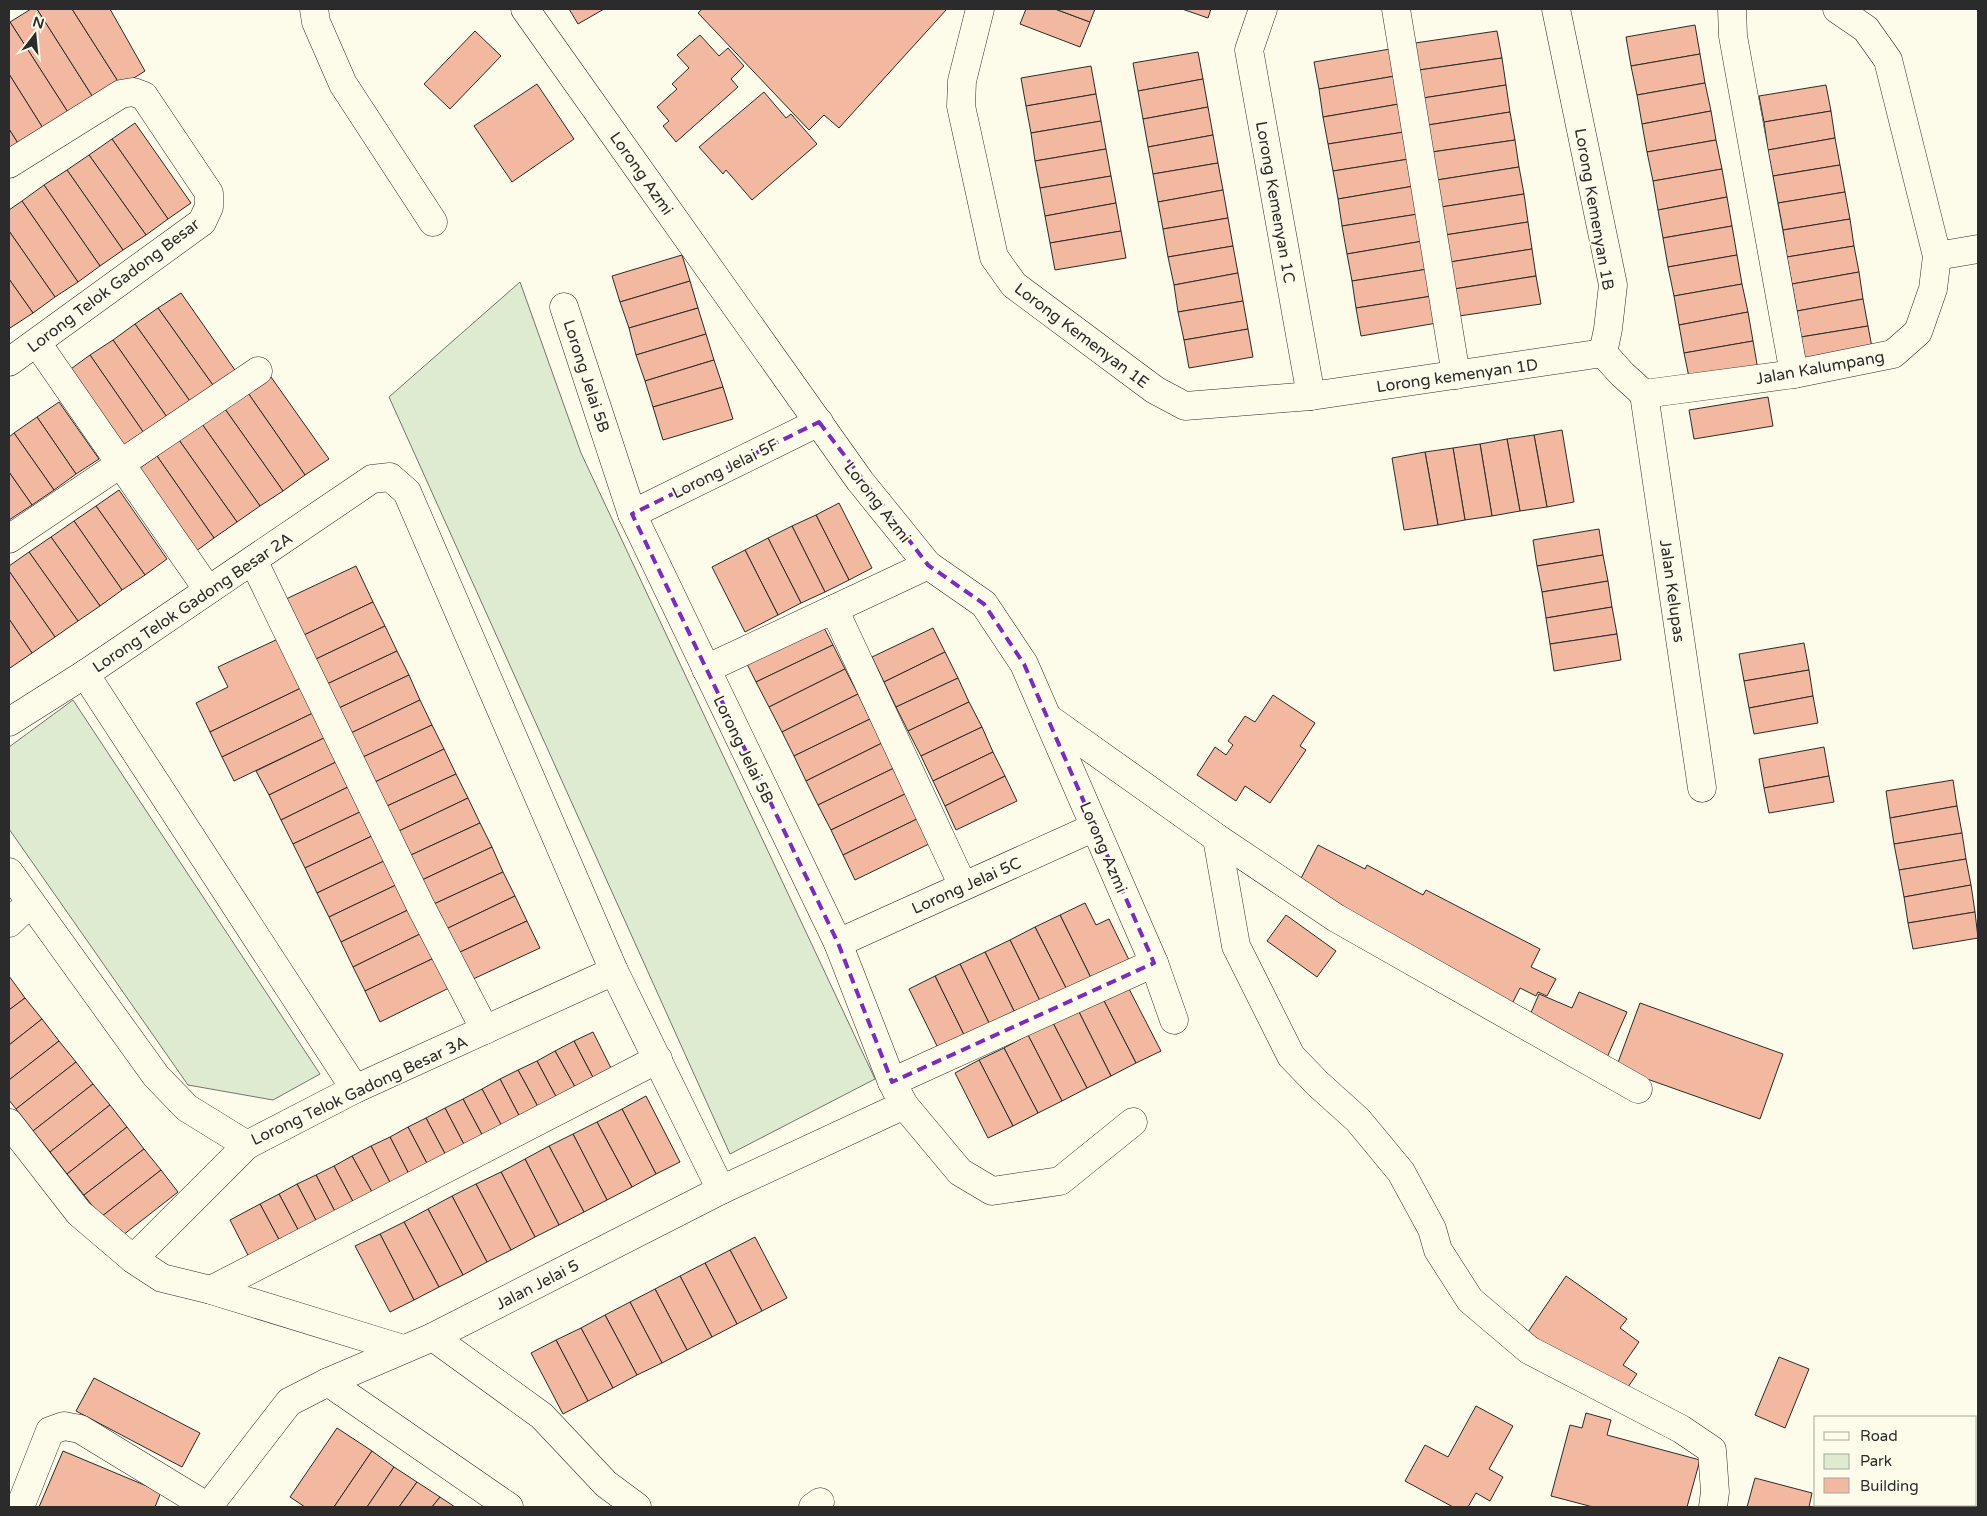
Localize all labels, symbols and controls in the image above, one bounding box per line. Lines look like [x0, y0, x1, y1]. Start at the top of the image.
north arrow [10, 10, 60, 60]
text: N [31, 13, 46, 33]
street label: Lorong Kemenyan 1C [1251, 120, 1299, 285]
street label: Lorong Kemenyan 1B [1570, 127, 1618, 292]
street label: Lorong Azmi [605, 128, 677, 219]
street label: Lorong Telok Gadong Besar [23, 214, 204, 357]
street label: Lorong Kemenyan 1E [1010, 279, 1153, 393]
street label: Lorong Jelai 5B [558, 317, 614, 435]
street label: Jalan Kalumpang [1754, 347, 1886, 389]
street label: Lorong kemenyan 1D [1375, 355, 1539, 397]
street label: Lorong Jelai 5F [669, 434, 782, 503]
street label: Lorong Azmi [839, 458, 915, 547]
street label: Lorong Telok Gadong Besar 2A [89, 528, 296, 677]
street label: Jalan Kelupas [1655, 538, 1689, 644]
street label: Lorong Jelai 5B [708, 692, 778, 807]
street label: Lorong Azmi [1075, 799, 1131, 896]
street label: Lorong Jelai 5C [909, 853, 1024, 919]
street label: Lorong Telok Gadong Besar 3A [248, 1032, 471, 1150]
street label: Jalan Jelai 5 [492, 1255, 583, 1314]
legend [1814, 1416, 1977, 1506]
text: Road [1860, 1427, 1898, 1445]
text: Park [1860, 1452, 1892, 1470]
text: Building [1860, 1477, 1919, 1495]

